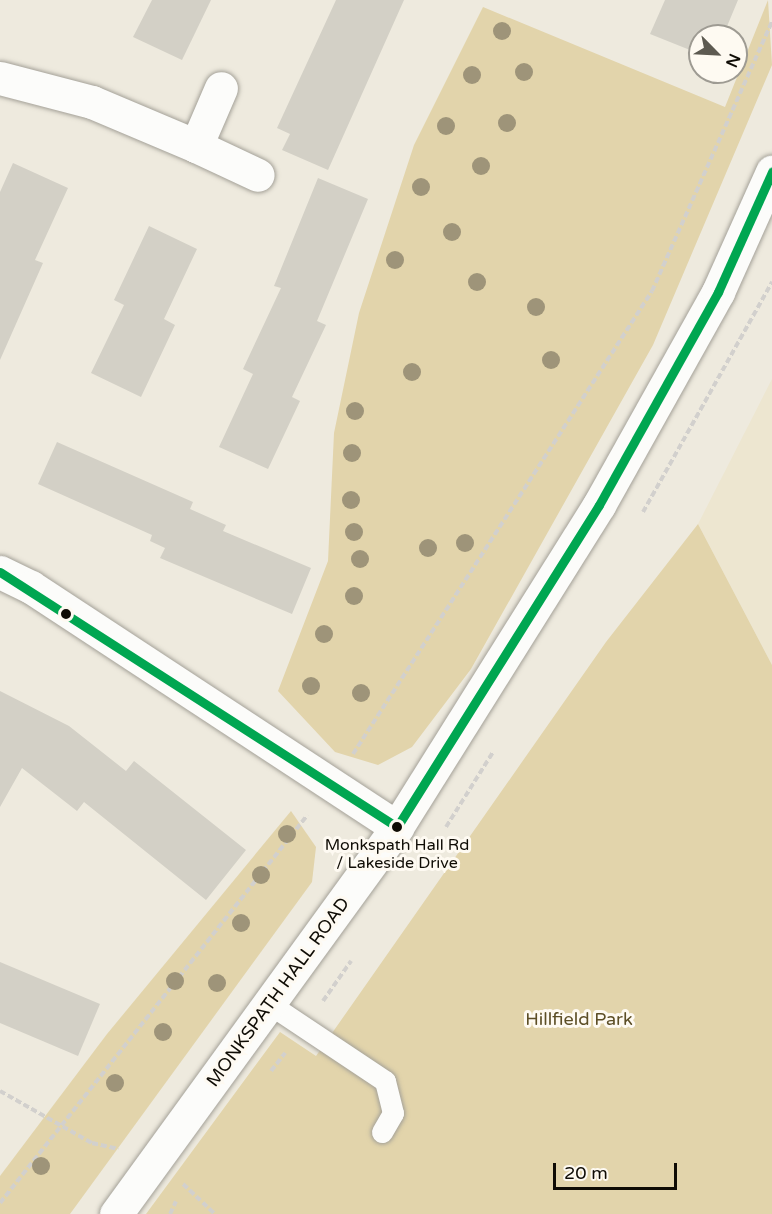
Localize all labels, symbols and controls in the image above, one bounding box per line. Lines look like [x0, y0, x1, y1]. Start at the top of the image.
north arrow [688, 24, 748, 84]
text: N [721, 51, 744, 70]
unlabelled marker [60, 608, 72, 620]
marker: Monkspath Hall Rd / Lakeside Drive [391, 821, 403, 833]
place label: Monkspath Hall Rd / Lakeside Drive [325, 835, 469, 873]
street label: MONKSPATH HALL ROAD [202, 893, 354, 1091]
park label: Hillfield Park [525, 1008, 633, 1030]
scale bar [556, 1151, 680, 1189]
text: 20 m [564, 1162, 608, 1184]

